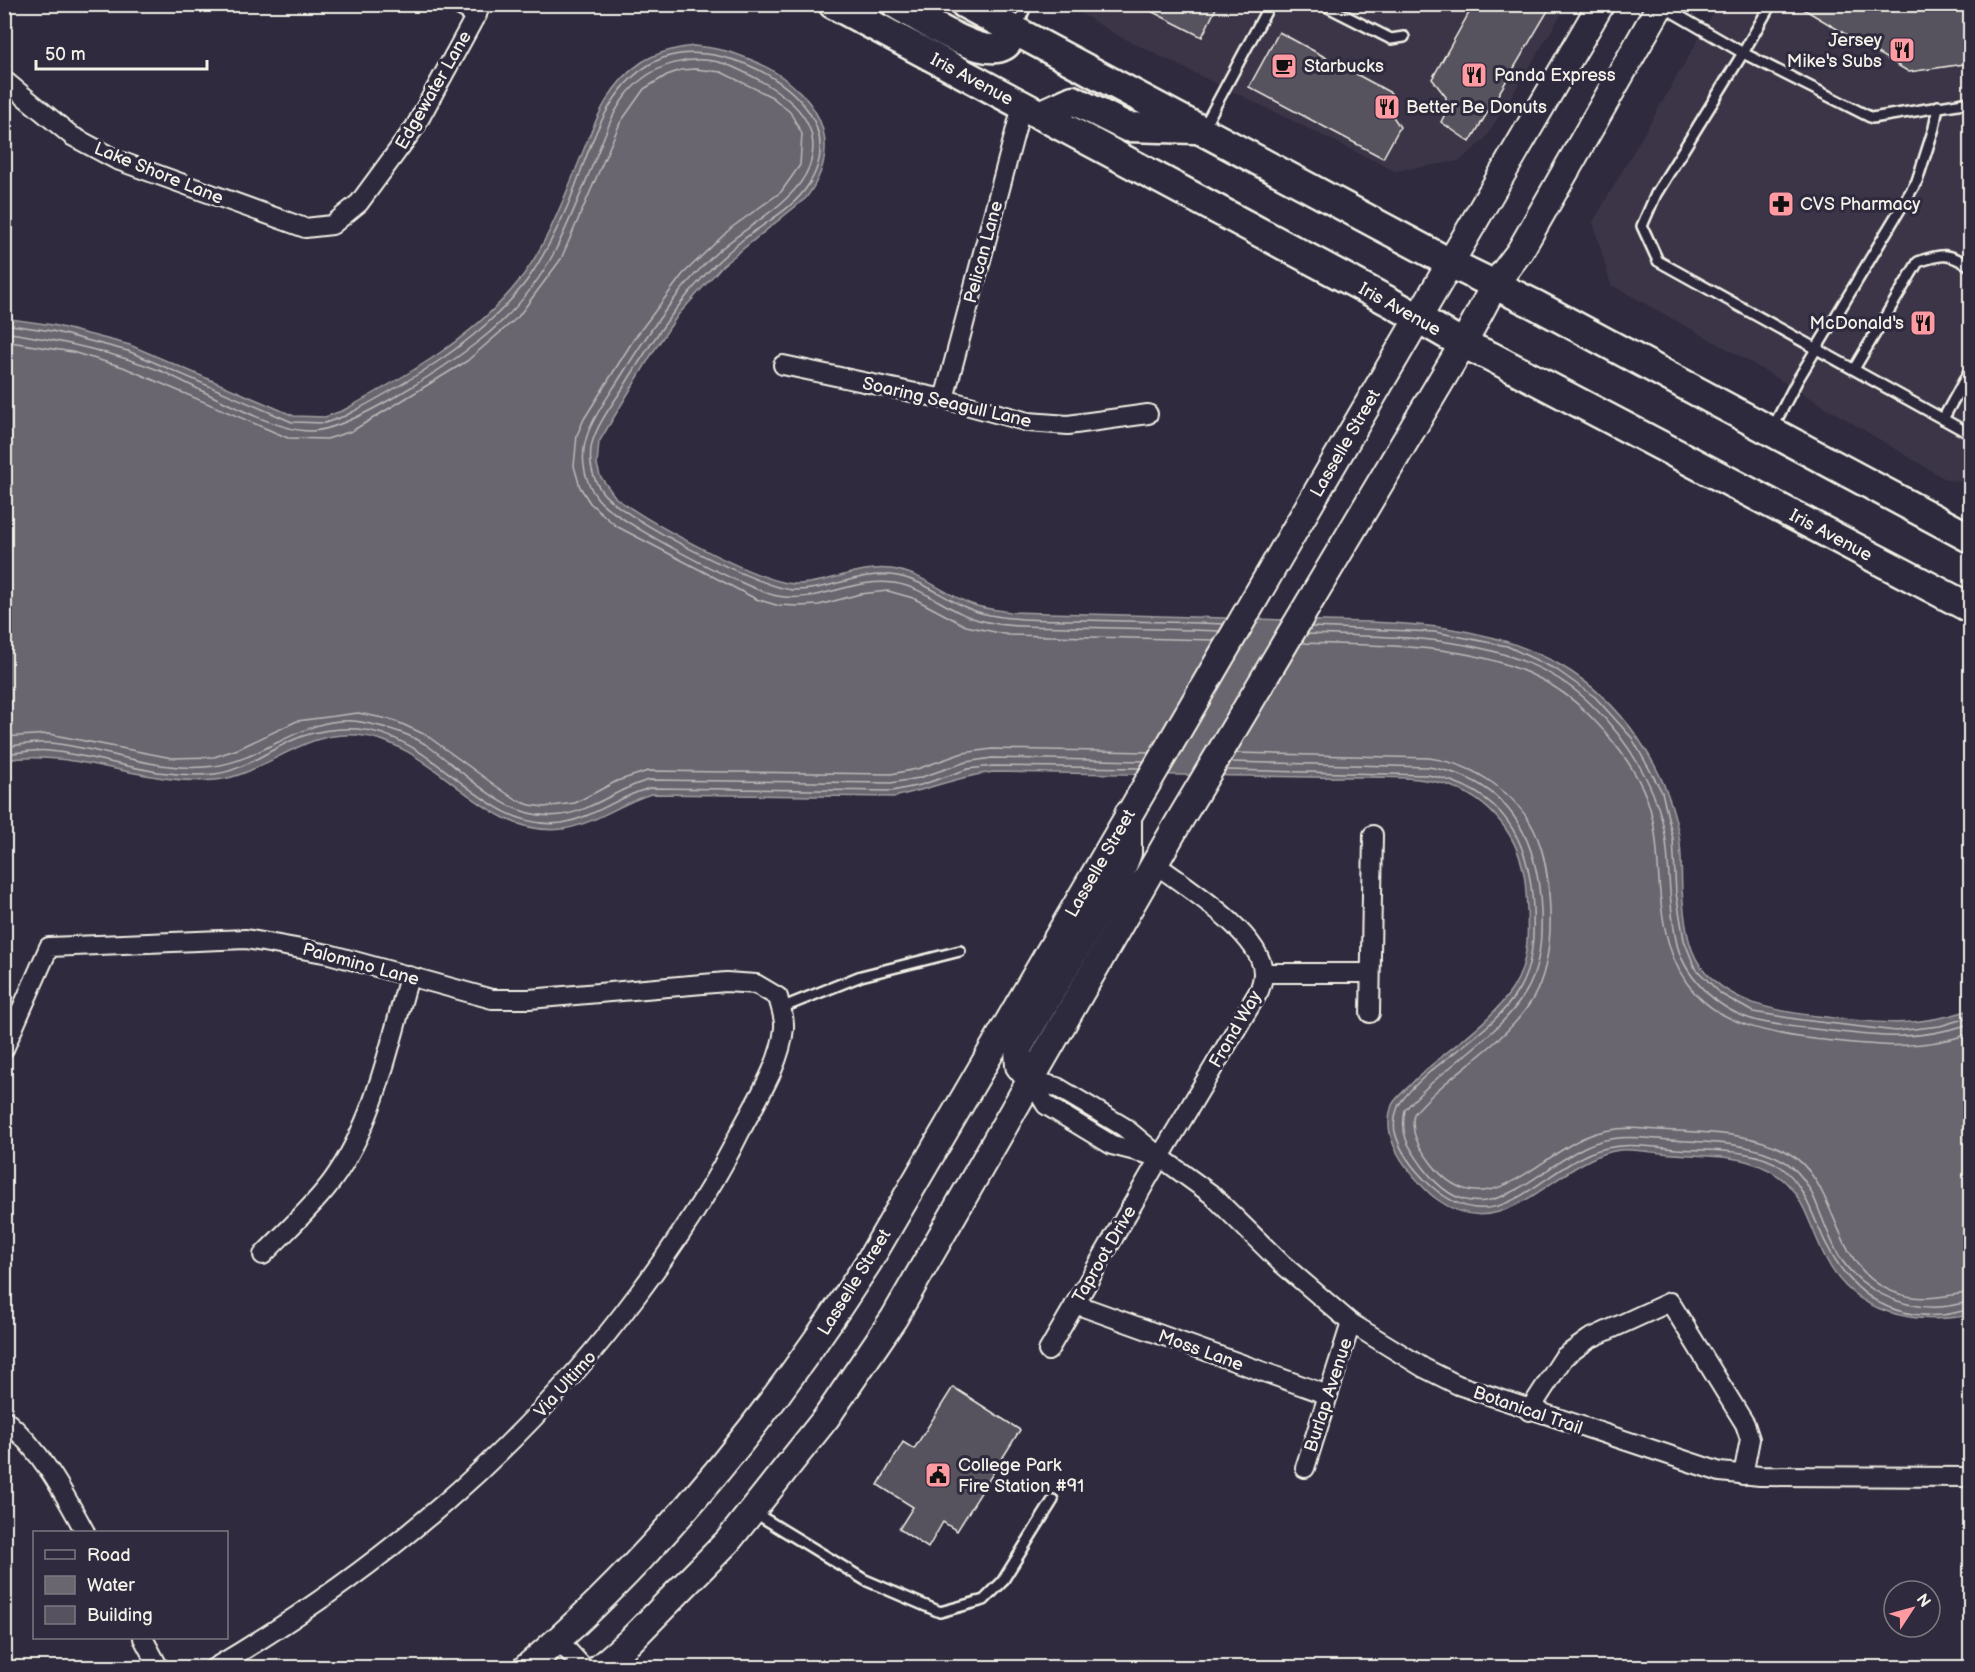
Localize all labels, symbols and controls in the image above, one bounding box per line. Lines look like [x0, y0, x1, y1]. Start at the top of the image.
street label: Edgewater Lane [391, 27, 476, 153]
place label: Jersey Mike's Subs [1787, 30, 1883, 72]
scale bar [36, 33, 207, 71]
restaurant icon: Jersey Mike's Subs [1887, 35, 1917, 65]
text: 50 m [45, 44, 86, 65]
street label: Iris Avenue [927, 49, 1017, 110]
cafe icon: Starbucks [1269, 51, 1299, 81]
place label: Starbucks [1304, 56, 1384, 77]
restaurant icon: Panda Express [1459, 60, 1489, 90]
place label: Panda Express [1494, 65, 1616, 86]
restaurant icon: Better Be Donuts [1372, 92, 1402, 122]
place label: Better Be Donuts [1406, 97, 1547, 118]
street label: Lake Shore Lane [91, 138, 227, 209]
pharmacy icon: CVS Pharmacy [1766, 189, 1796, 219]
place label: CVS Pharmacy [1800, 194, 1921, 215]
street label: Pelican Lane [960, 198, 1007, 306]
street label: Iris Avenue [1355, 278, 1445, 341]
restaurant icon: McDonald's [1908, 308, 1938, 338]
place label: McDonald's [1810, 313, 1904, 334]
street label: Soaring Seagull Lane [860, 373, 1034, 432]
street label: Lasselle Street [1306, 385, 1385, 501]
street label: Iris Avenue [1786, 505, 1876, 566]
street label: Lasselle Street [1061, 805, 1140, 921]
street label: Palomino Lane [300, 939, 422, 990]
street label: Frond Way [1205, 986, 1266, 1071]
street label: Taproot Drive [1068, 1202, 1141, 1307]
street label: Lasselle Street [813, 1225, 896, 1339]
street label: Moss Lane [1155, 1325, 1247, 1376]
street label: Burlap Avenue [1300, 1335, 1357, 1455]
street label: Via Ultimo [530, 1347, 601, 1422]
street label: Botanical Trail [1470, 1382, 1585, 1439]
place label: College Park Fire Station #91 [958, 1455, 1084, 1497]
public building icon: College Park Fire Station #91 [923, 1460, 953, 1490]
legend [33, 1531, 228, 1639]
text: Road [87, 1545, 131, 1566]
text: Water [87, 1575, 135, 1596]
north arrow [1882, 1579, 1942, 1639]
text: N [1912, 1591, 1934, 1612]
text: Building [87, 1605, 153, 1626]

